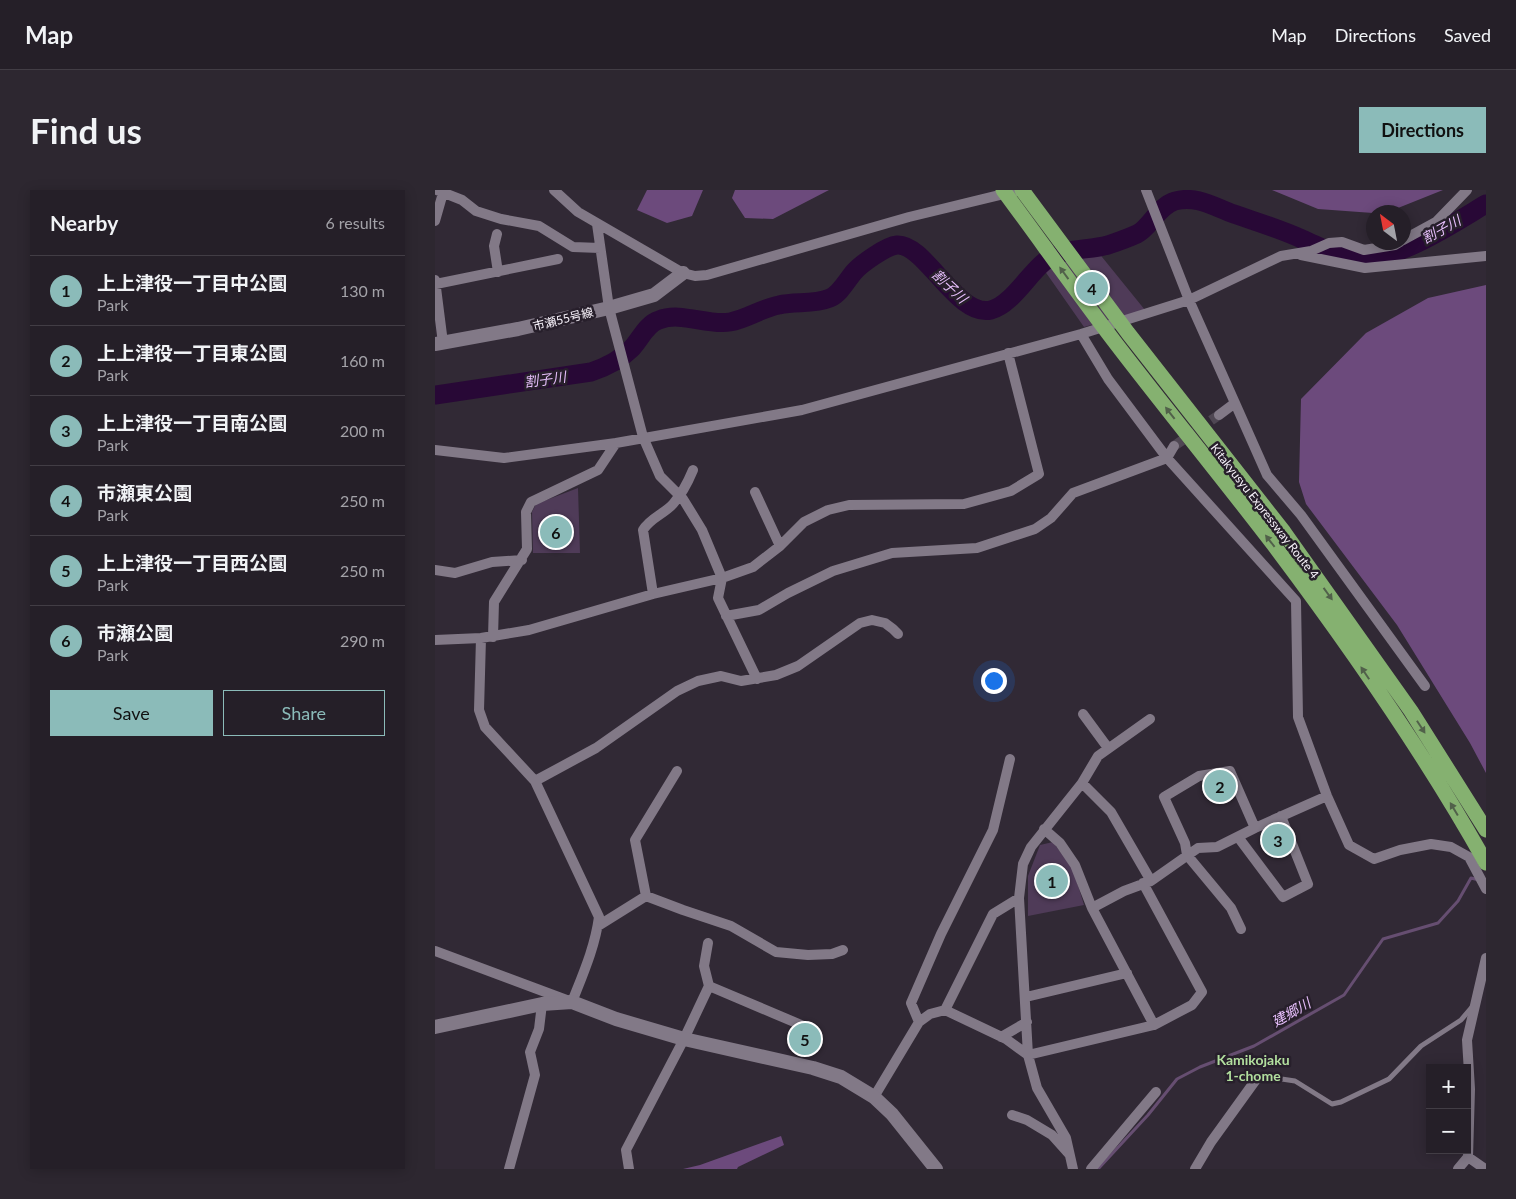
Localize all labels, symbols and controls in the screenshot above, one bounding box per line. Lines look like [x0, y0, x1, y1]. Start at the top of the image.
text: Map [25, 20, 73, 49]
text: Map [1271, 24, 1307, 46]
text: Directions [1335, 24, 1416, 46]
text: Saved [1444, 24, 1491, 46]
button: Directions [1359, 107, 1486, 153]
text: Find us [30, 109, 142, 151]
north arrow [1366, 205, 1411, 250]
text: Nearby [50, 210, 118, 235]
water label: 割子川 [1419, 210, 1465, 247]
text: 6 results [325, 213, 385, 232]
water label: 割子川 [929, 265, 973, 308]
one-way arrow [1058, 267, 1069, 280]
pin: 4 [1076, 269, 1108, 307]
text: 上上津役一丁目中公園 [97, 271, 287, 294]
text: 1 [61, 281, 71, 300]
text: 130 m [340, 281, 385, 300]
text: Park [97, 295, 128, 314]
street label: 市瀬55号線 [531, 304, 595, 334]
text: 上上津役一丁目東公園 [97, 341, 287, 364]
text: 2 [61, 351, 71, 370]
text: 160 m [340, 351, 385, 370]
text: Park [97, 365, 128, 384]
water label: 割子川 [523, 367, 569, 390]
one-way arrow [1165, 406, 1175, 420]
text: 上上津役一丁目南公園 [97, 411, 287, 434]
text: 3 [61, 421, 71, 440]
text: 200 m [340, 421, 385, 440]
text: Park [97, 435, 128, 454]
street label: Kitakyusyu Expressway Route 4 [1208, 441, 1322, 581]
text: 市瀬東公園 [97, 481, 192, 504]
text: 4 [61, 491, 71, 510]
text: 250 m [340, 491, 385, 510]
text: Park [97, 505, 128, 524]
pin: 6 [540, 513, 572, 551]
one-way arrow [1265, 535, 1276, 548]
text: 上上津役一丁目西公園 [97, 551, 287, 574]
text: 5 [61, 561, 71, 580]
text: 250 m [340, 561, 385, 580]
text: Park [97, 575, 128, 594]
one-way arrow [1323, 587, 1333, 600]
text: 市瀬公園 [97, 621, 173, 644]
text: 6 [61, 631, 71, 650]
text: 290 m [340, 631, 385, 650]
text: Park [97, 645, 128, 664]
one-way arrow [1360, 666, 1370, 680]
your location [981, 668, 1007, 694]
button: Save [50, 690, 213, 736]
button: Share [223, 690, 385, 736]
one-way arrow [1416, 720, 1426, 734]
pin: 2 [1204, 767, 1236, 805]
one-way arrow [1450, 802, 1459, 815]
pin: 3 [1262, 821, 1294, 859]
pin: 1 [1036, 862, 1068, 900]
water label: 建郷川 [1269, 993, 1315, 1030]
pin: 5 [789, 1020, 821, 1058]
district label: Kamikojaku 1-chome [1216, 1051, 1290, 1084]
map controls [1426, 1064, 1471, 1154]
button: + [1426, 1064, 1471, 1109]
button: − [1426, 1109, 1471, 1154]

